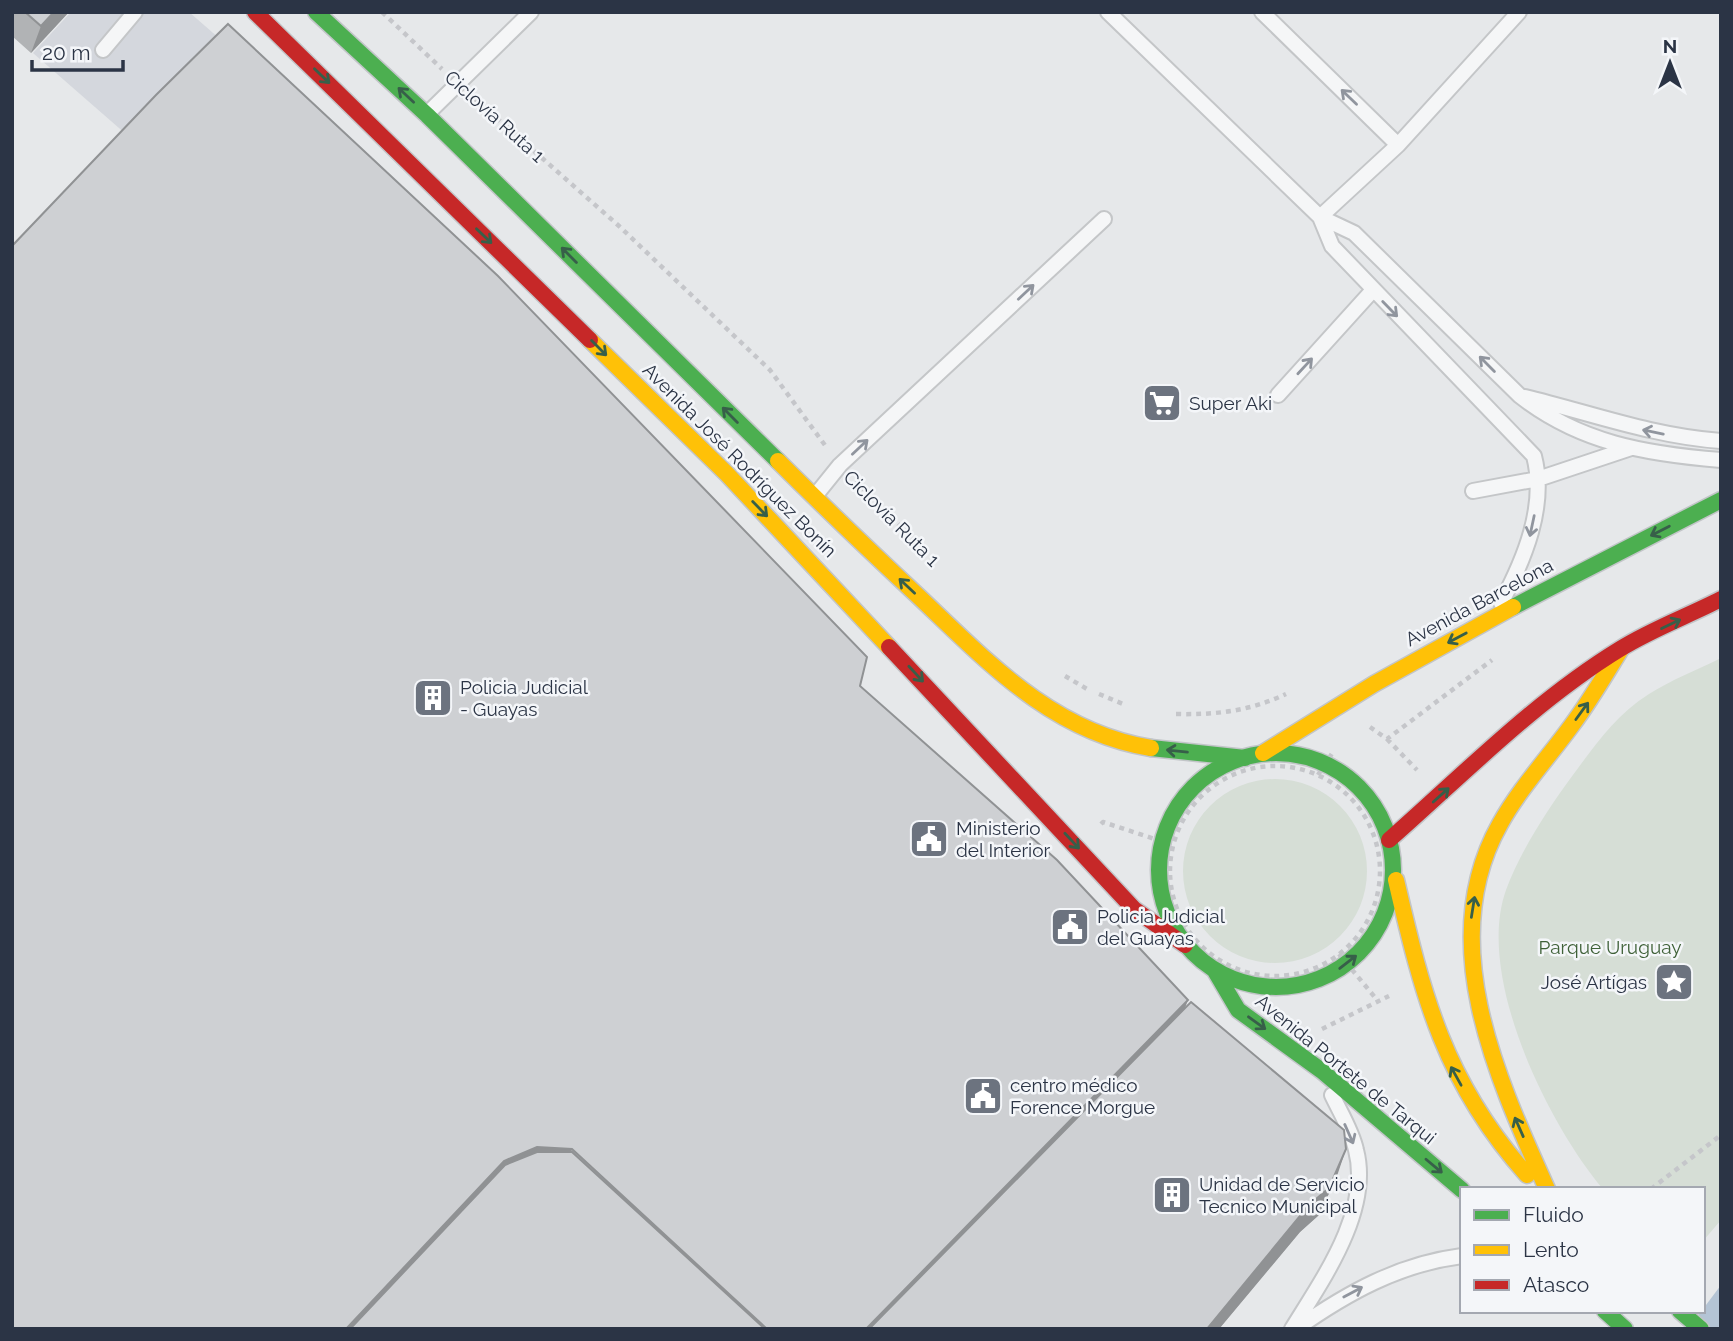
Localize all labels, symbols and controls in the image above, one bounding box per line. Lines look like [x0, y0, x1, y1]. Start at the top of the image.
scale bar [32, 28, 122, 72]
north arrow [1635, 28, 1705, 98]
text: N [1663, 35, 1677, 57]
text: 20 m [42, 40, 90, 65]
street label: Ciclovía Ruta 1 [441, 66, 549, 166]
one-way arrow [313, 68, 330, 85]
one-way arrow [398, 87, 415, 104]
one-way arrow [1341, 89, 1358, 106]
one-way arrow [475, 227, 492, 244]
one-way arrow [560, 246, 577, 263]
one-way arrow [1017, 283, 1034, 300]
one-way arrow [1382, 300, 1399, 317]
one-way arrow [590, 340, 607, 357]
one-way arrow [1479, 355, 1496, 372]
one-way arrow [1296, 358, 1313, 375]
street label: Avenida José Rodríguez Bonín [639, 359, 841, 561]
supermarket icon: Super Aki [1141, 382, 1183, 424]
place label: Super Aki [1189, 392, 1272, 414]
one-way arrow [722, 406, 739, 423]
one-way arrow [1642, 425, 1665, 439]
one-way arrow [851, 438, 868, 455]
street label: Ciclovía Ruta 1 [840, 466, 944, 570]
one-way arrow [752, 500, 769, 517]
one-way arrow [1525, 514, 1539, 537]
one-way arrow [1650, 524, 1671, 538]
street label: Avenida Barcelona [1401, 554, 1557, 650]
one-way arrow [899, 577, 916, 594]
one-way arrow [1660, 616, 1681, 630]
one-way arrow [1447, 631, 1467, 645]
one-way arrow [908, 666, 925, 683]
place label: Policia Judicial - Guayas [460, 676, 589, 720]
building icon: Policia Judicial - Guayas [412, 677, 454, 719]
one-way arrow [1575, 702, 1589, 721]
one-way arrow [1167, 744, 1189, 757]
one-way arrow [1432, 787, 1450, 803]
place label: Ministerio del Interior [956, 817, 1051, 861]
public building icon: Ministerio del Interior [908, 818, 950, 860]
one-way arrow [1063, 832, 1080, 849]
one-way arrow [1467, 896, 1480, 919]
place label: Policia Judicial del Guayas [1097, 905, 1226, 949]
public building icon: Policia Judicial del Guayas [1049, 906, 1091, 948]
park label: Parque Uruguay [1538, 936, 1682, 958]
one-way arrow [1338, 954, 1356, 969]
place icon: José Artígas [1653, 961, 1695, 1003]
place label: José Artígas [1541, 971, 1647, 993]
street label: Avenida Portete de Tarqui [1252, 990, 1440, 1148]
one-way arrow [1247, 1016, 1266, 1031]
one-way arrow [1449, 1066, 1462, 1087]
place label: centro médico Forence Morgue [1010, 1074, 1155, 1118]
public building icon: centro médico Forence Morgue [962, 1075, 1004, 1117]
one-way arrow [1512, 1116, 1525, 1138]
one-way arrow [1344, 1122, 1357, 1144]
one-way arrow [1424, 1158, 1442, 1174]
place label: Unidad de Servicio Tecnico Municipal [1199, 1173, 1365, 1217]
building icon: Unidad de Servicio Tecnico Municipal [1151, 1174, 1193, 1216]
legend [1460, 1187, 1705, 1313]
text: Fluido [1523, 1202, 1584, 1227]
text: Lento [1523, 1237, 1579, 1262]
text: Atasco [1523, 1272, 1589, 1297]
one-way arrow [1342, 1284, 1363, 1298]

